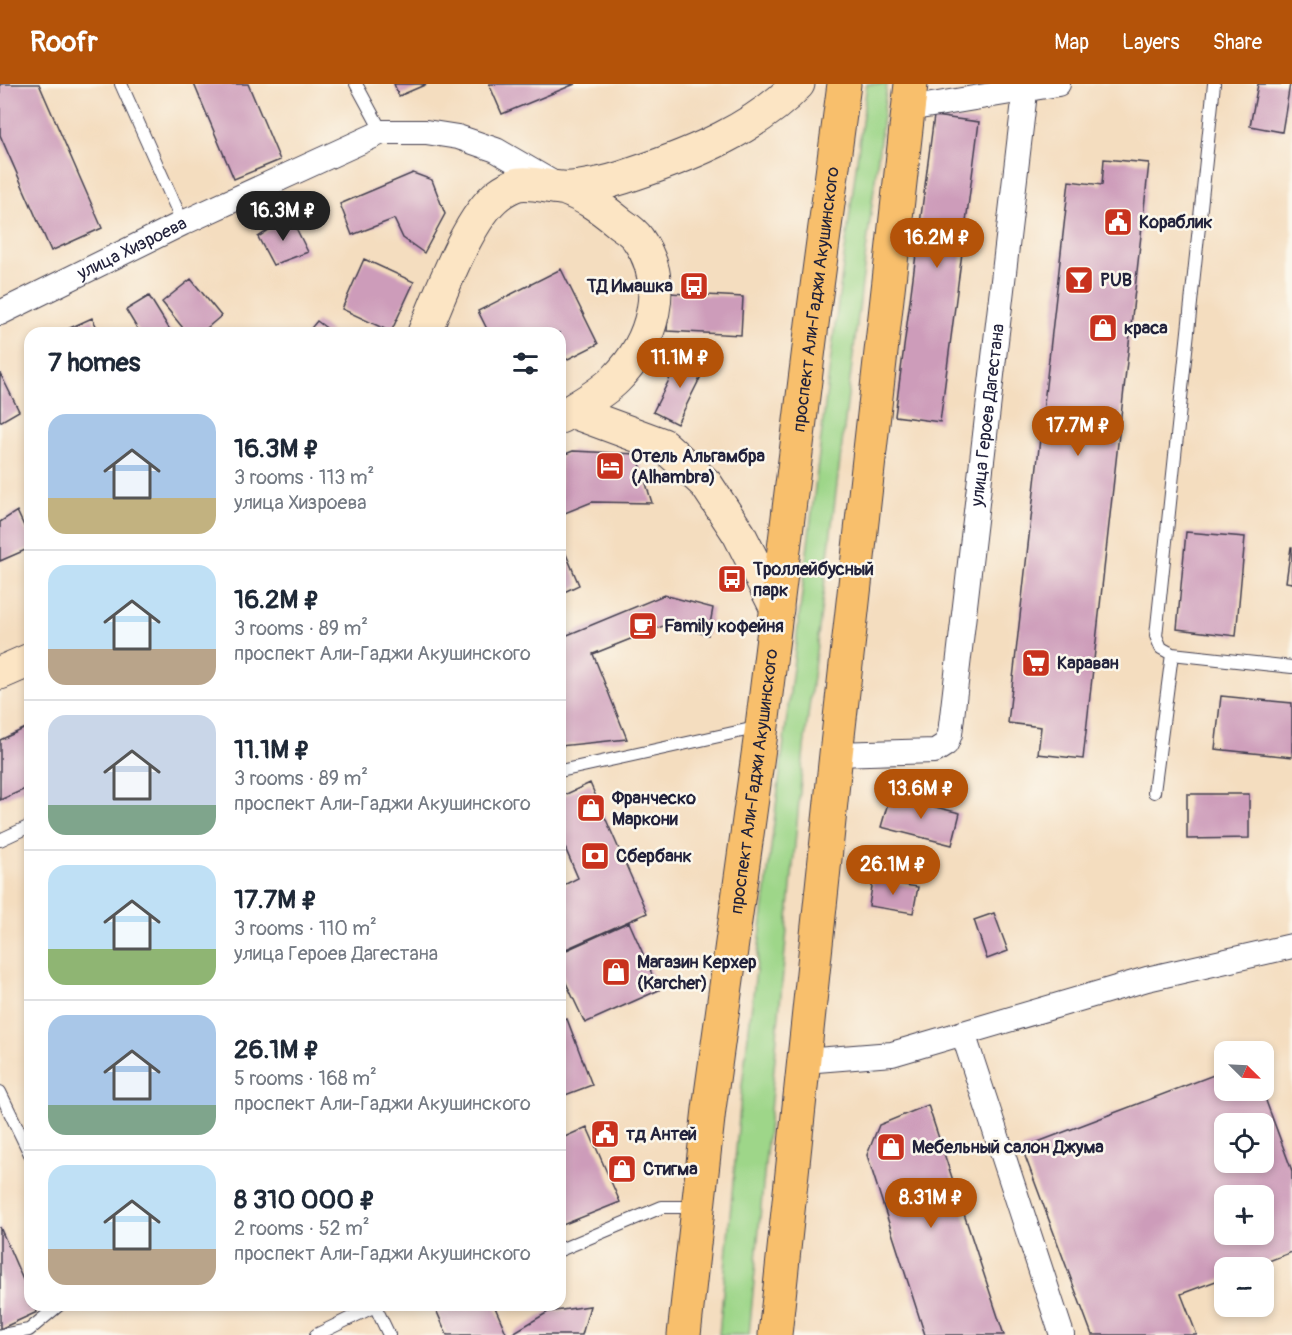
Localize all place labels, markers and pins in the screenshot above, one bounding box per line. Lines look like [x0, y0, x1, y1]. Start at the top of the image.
pin: 16.3M ₽ [228, 191, 338, 242]
public building icon: Кораблик [1102, 206, 1134, 238]
place label: Кораблик [1139, 211, 1212, 234]
pin: 16.2M ₽ [882, 218, 992, 269]
bar icon: PUB [1063, 264, 1095, 296]
place label: PUB [1100, 269, 1132, 292]
bus stop icon: ТД Имашка [678, 270, 710, 302]
place label: ТД Имашка [586, 275, 674, 298]
shop icon: краса [1087, 312, 1119, 344]
place label: краса [1124, 317, 1168, 340]
pin: 11.1M ₽ [625, 338, 735, 389]
pin: 17.7M ₽ [1023, 406, 1133, 457]
place label: Отель Альгамбра (Alhambra) [631, 445, 766, 489]
hotel icon: Отель Альгамбра (Alhambra) [594, 450, 626, 482]
place label: Троллейбусный парк [752, 558, 874, 602]
bus stop icon: Троллейбусный парк [716, 563, 748, 595]
cafe icon: Family кофейня [627, 610, 659, 642]
place label: Family кофейня [664, 615, 784, 638]
supermarket icon: Караван [1020, 647, 1052, 679]
place label: Караван [1057, 652, 1119, 675]
pin: 13.6M ₽ [866, 769, 976, 820]
place label: Франческо Маркони [611, 787, 696, 831]
shop icon: Франческо Маркони [575, 792, 607, 824]
bank icon: Сбербанк [579, 840, 611, 872]
place label: Сбербанк [616, 845, 692, 868]
pin: 26.1M ₽ [838, 845, 948, 896]
place label: Магазин Керхер (Karcher) [637, 951, 757, 995]
shop icon: Магазин Керхер (Karcher) [600, 956, 632, 988]
public building icon: тд Антей [589, 1118, 621, 1150]
place label: тд Антей [626, 1123, 697, 1146]
shop icon: Мебельный салон Джума [875, 1131, 907, 1163]
place label: Мебельный салон Джума [912, 1136, 1104, 1159]
shop icon: Стигма [606, 1153, 638, 1185]
place label: Стигма [643, 1158, 698, 1181]
pin: 8.31M ₽ [876, 1178, 986, 1229]

